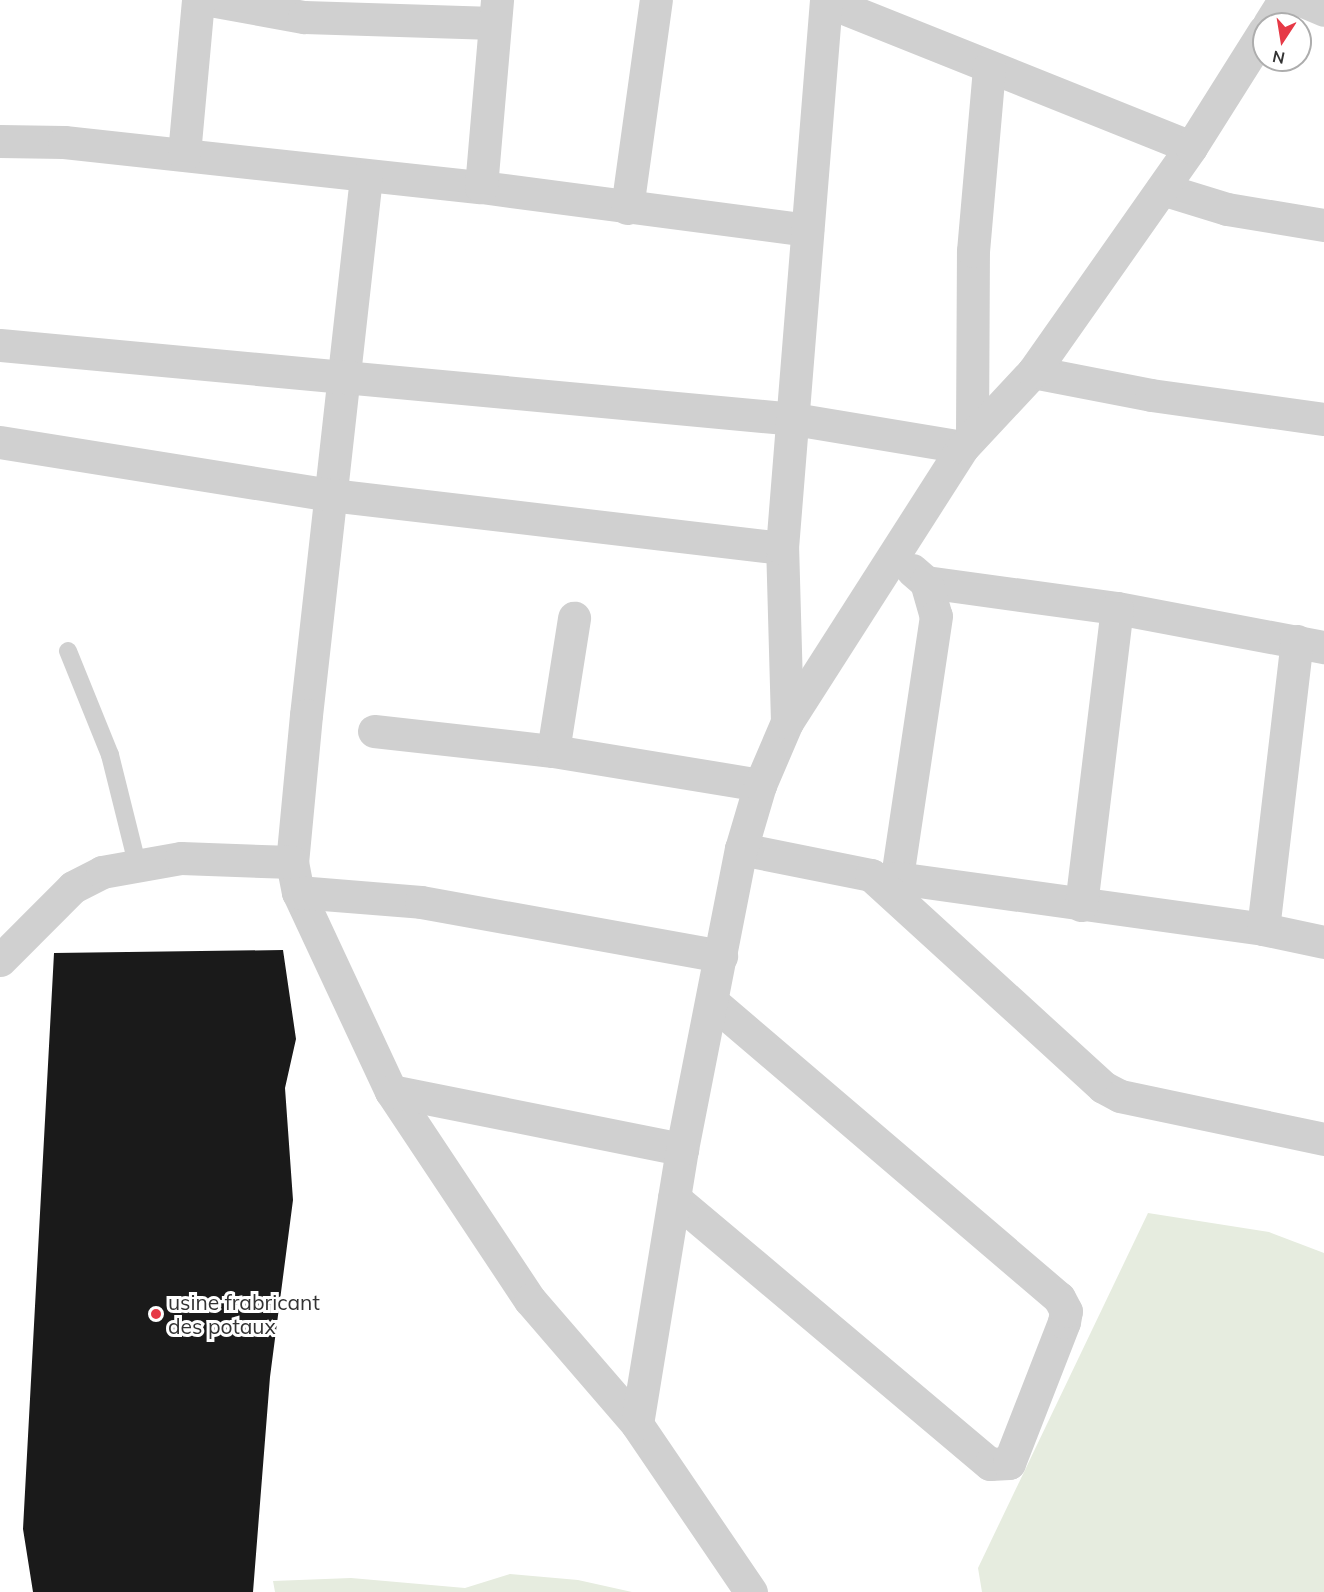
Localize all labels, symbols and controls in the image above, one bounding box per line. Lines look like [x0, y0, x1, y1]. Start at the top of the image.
north arrow [1252, 12, 1312, 72]
text: N [1271, 47, 1287, 69]
place label: usine frabricant des potaux [168, 1289, 320, 1339]
marker: usine frabricant des potaux [149, 1307, 163, 1321]

